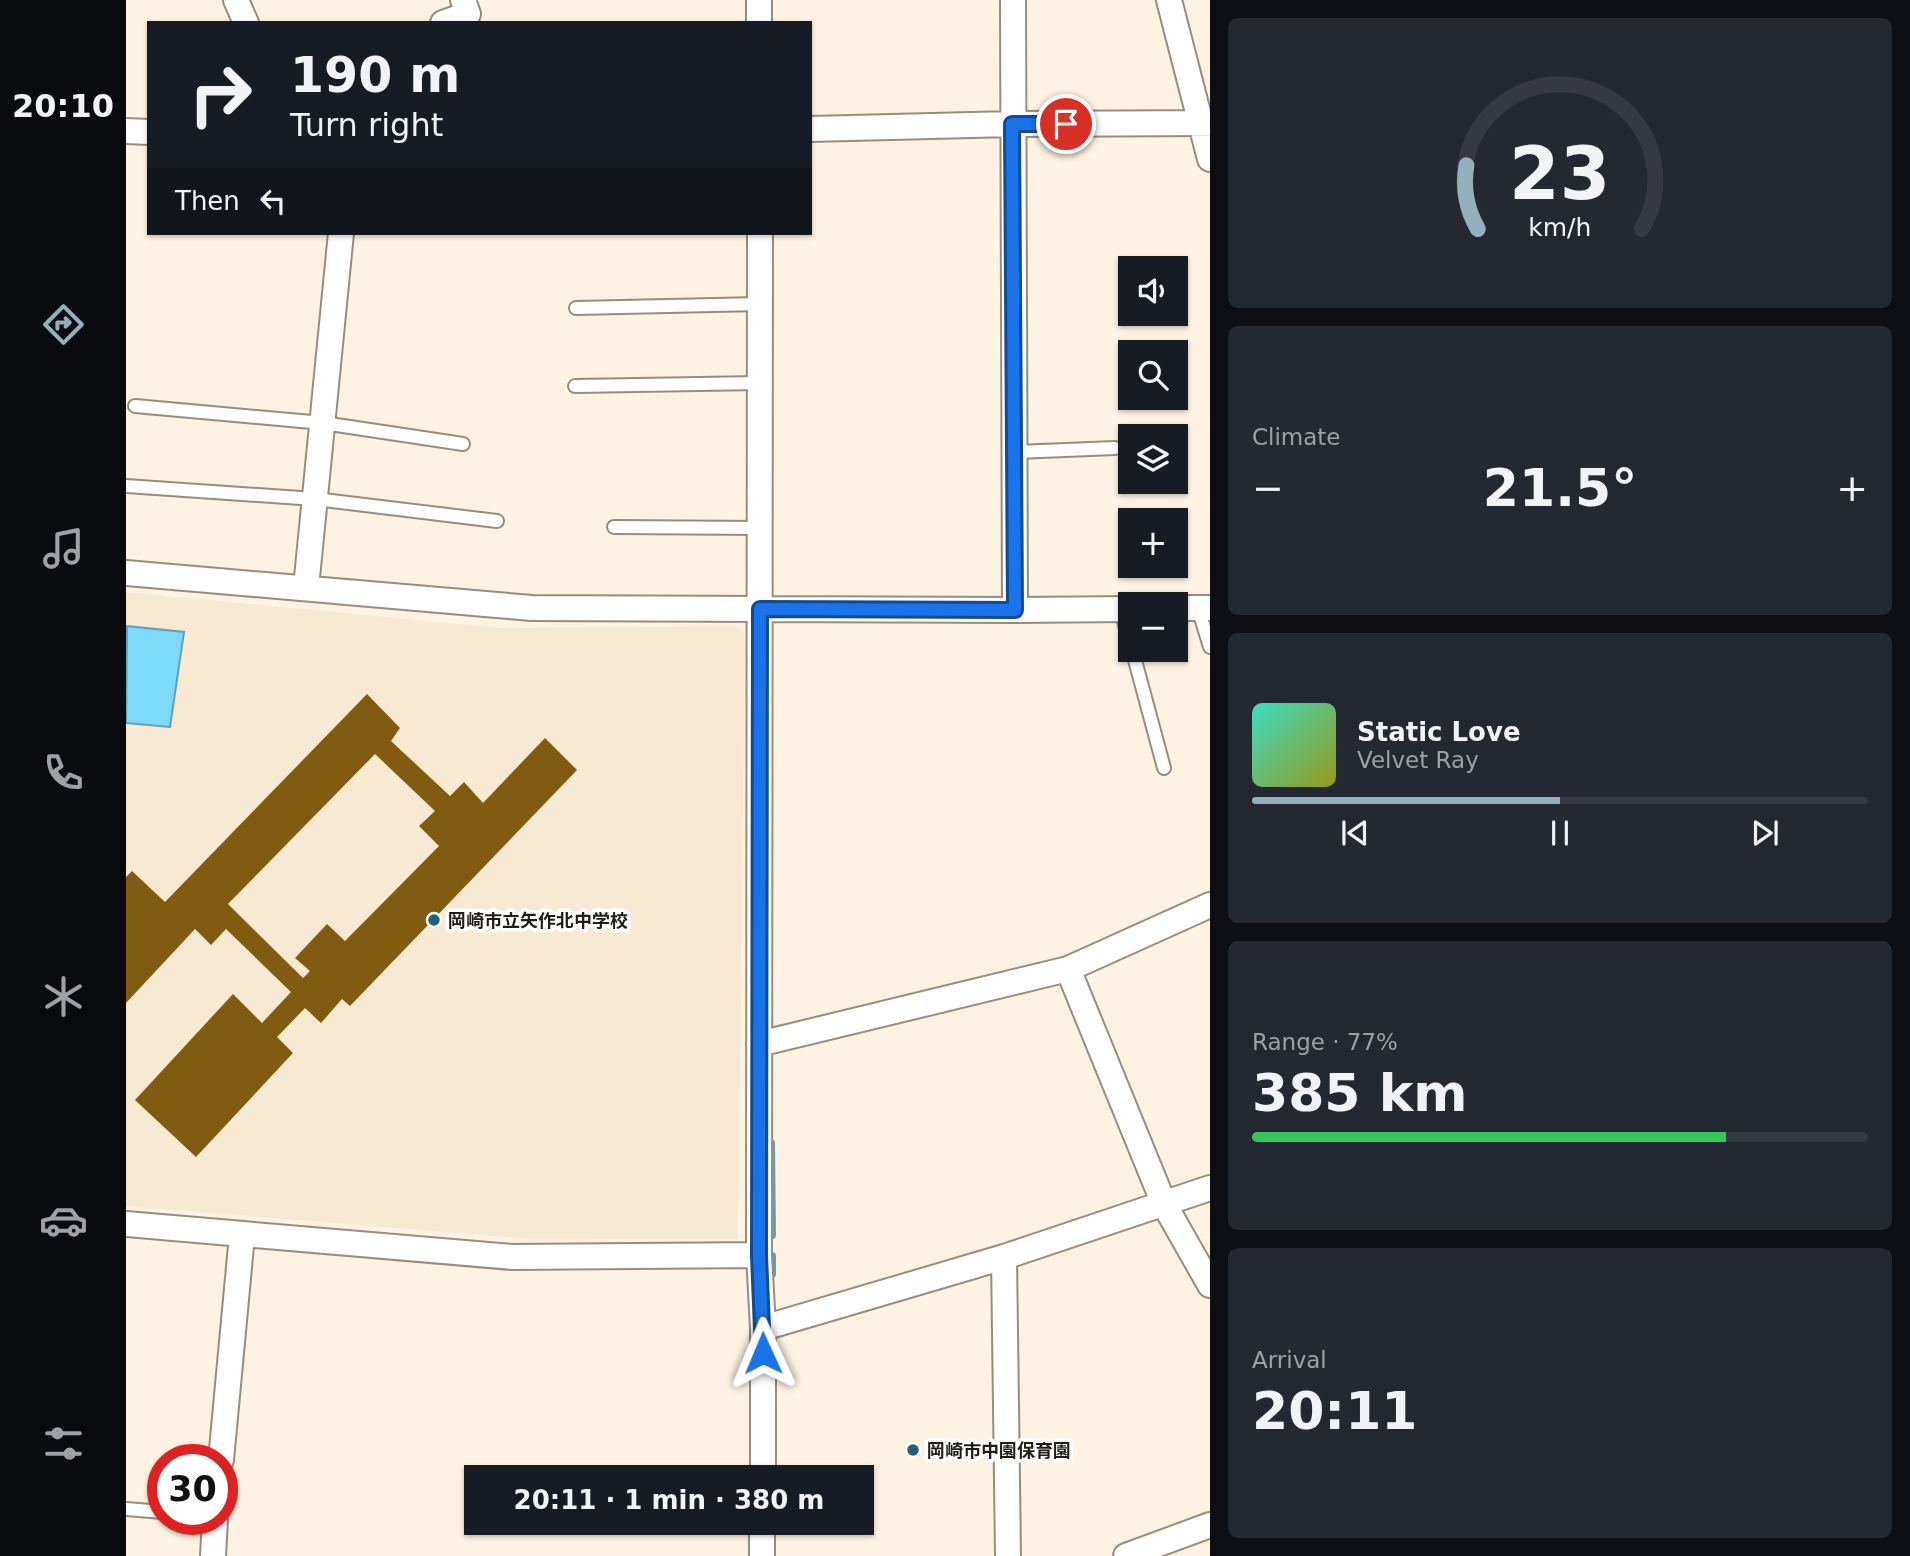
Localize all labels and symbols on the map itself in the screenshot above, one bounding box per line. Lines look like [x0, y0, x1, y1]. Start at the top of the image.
pin [1036, 94, 1096, 154]
place label: 岡崎市立矢作北中学校 [448, 910, 628, 931]
marker: 岡崎市立矢作北中学校 [426, 912, 442, 928]
position arrow [726, 1316, 800, 1390]
place label: 岡崎市中園保育園 [927, 1440, 1071, 1461]
marker: 岡崎市中園保育園 [905, 1442, 921, 1458]
speed limit sign: 30 [147, 1444, 238, 1535]

